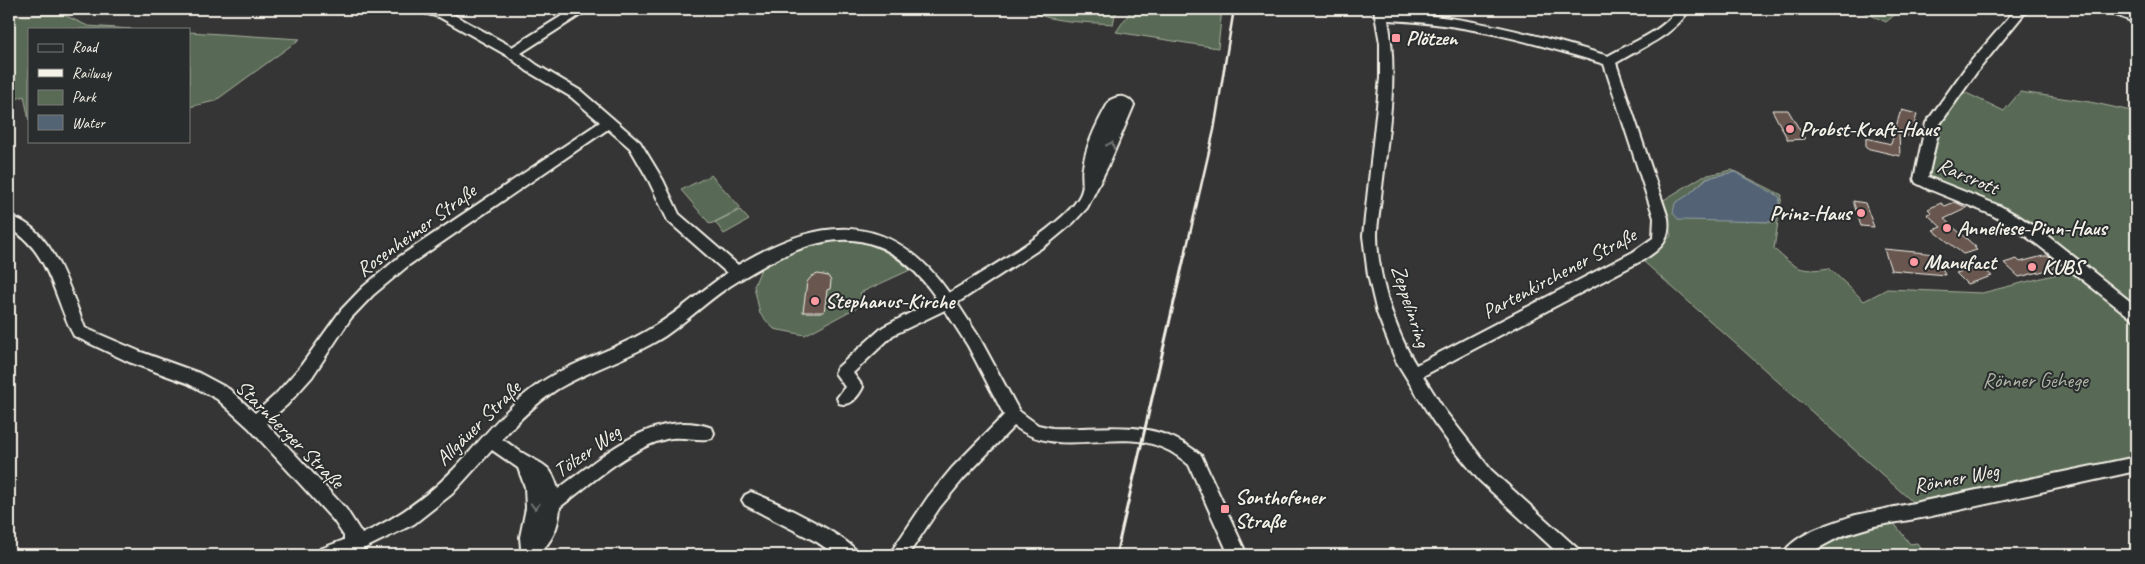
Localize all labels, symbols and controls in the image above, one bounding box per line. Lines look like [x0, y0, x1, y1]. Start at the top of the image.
place label: Plötzen [1406, 25, 1459, 51]
legend [28, 28, 190, 142]
marker: Plötzen [1390, 32, 1402, 44]
text: Road [72, 38, 99, 57]
text: Railway [72, 64, 113, 83]
text: Park [72, 88, 97, 107]
text: Water [72, 114, 106, 133]
place label: Probst-Kraft-Haus [1800, 116, 1941, 142]
marker: Probst-Kraft-Haus [1784, 123, 1796, 135]
one-way arrow [1105, 141, 1115, 150]
street label: Rarsrott [1934, 152, 2004, 201]
street label: Rosenheimer Straße [351, 176, 483, 282]
place label: Prinz-Haus [1770, 200, 1854, 226]
marker: Prinz-Haus [1855, 207, 1867, 219]
place label: Anneliese-Pinn-Haus [1957, 215, 2109, 241]
street label: Partenkirchener Straße [1478, 221, 1642, 324]
marker: Anneliese-Pinn-Haus [1941, 222, 1953, 234]
place label: Manufact [1924, 249, 1998, 275]
place label: KUBS [2042, 254, 2087, 280]
marker: Manufact [1908, 256, 1920, 268]
marker: KUBS [2026, 261, 2038, 273]
street label: Zeppelinring [1386, 262, 1437, 352]
place label: Stephanus-Kirche [825, 288, 956, 314]
marker: Stephanus-Kirche [809, 295, 821, 307]
park label: Rönner Gehege [1983, 367, 2090, 393]
street label: Allgäuer Straße [430, 373, 528, 471]
street label: Starnberger Straße [230, 374, 351, 495]
street label: Tölzer Weg [548, 418, 627, 483]
street label: Rönner Weg [1911, 457, 2002, 499]
place label: Sonthofener Straße [1235, 484, 1327, 534]
one-way arrow [529, 502, 540, 510]
marker: Sonthofener Straße [1219, 503, 1231, 515]

